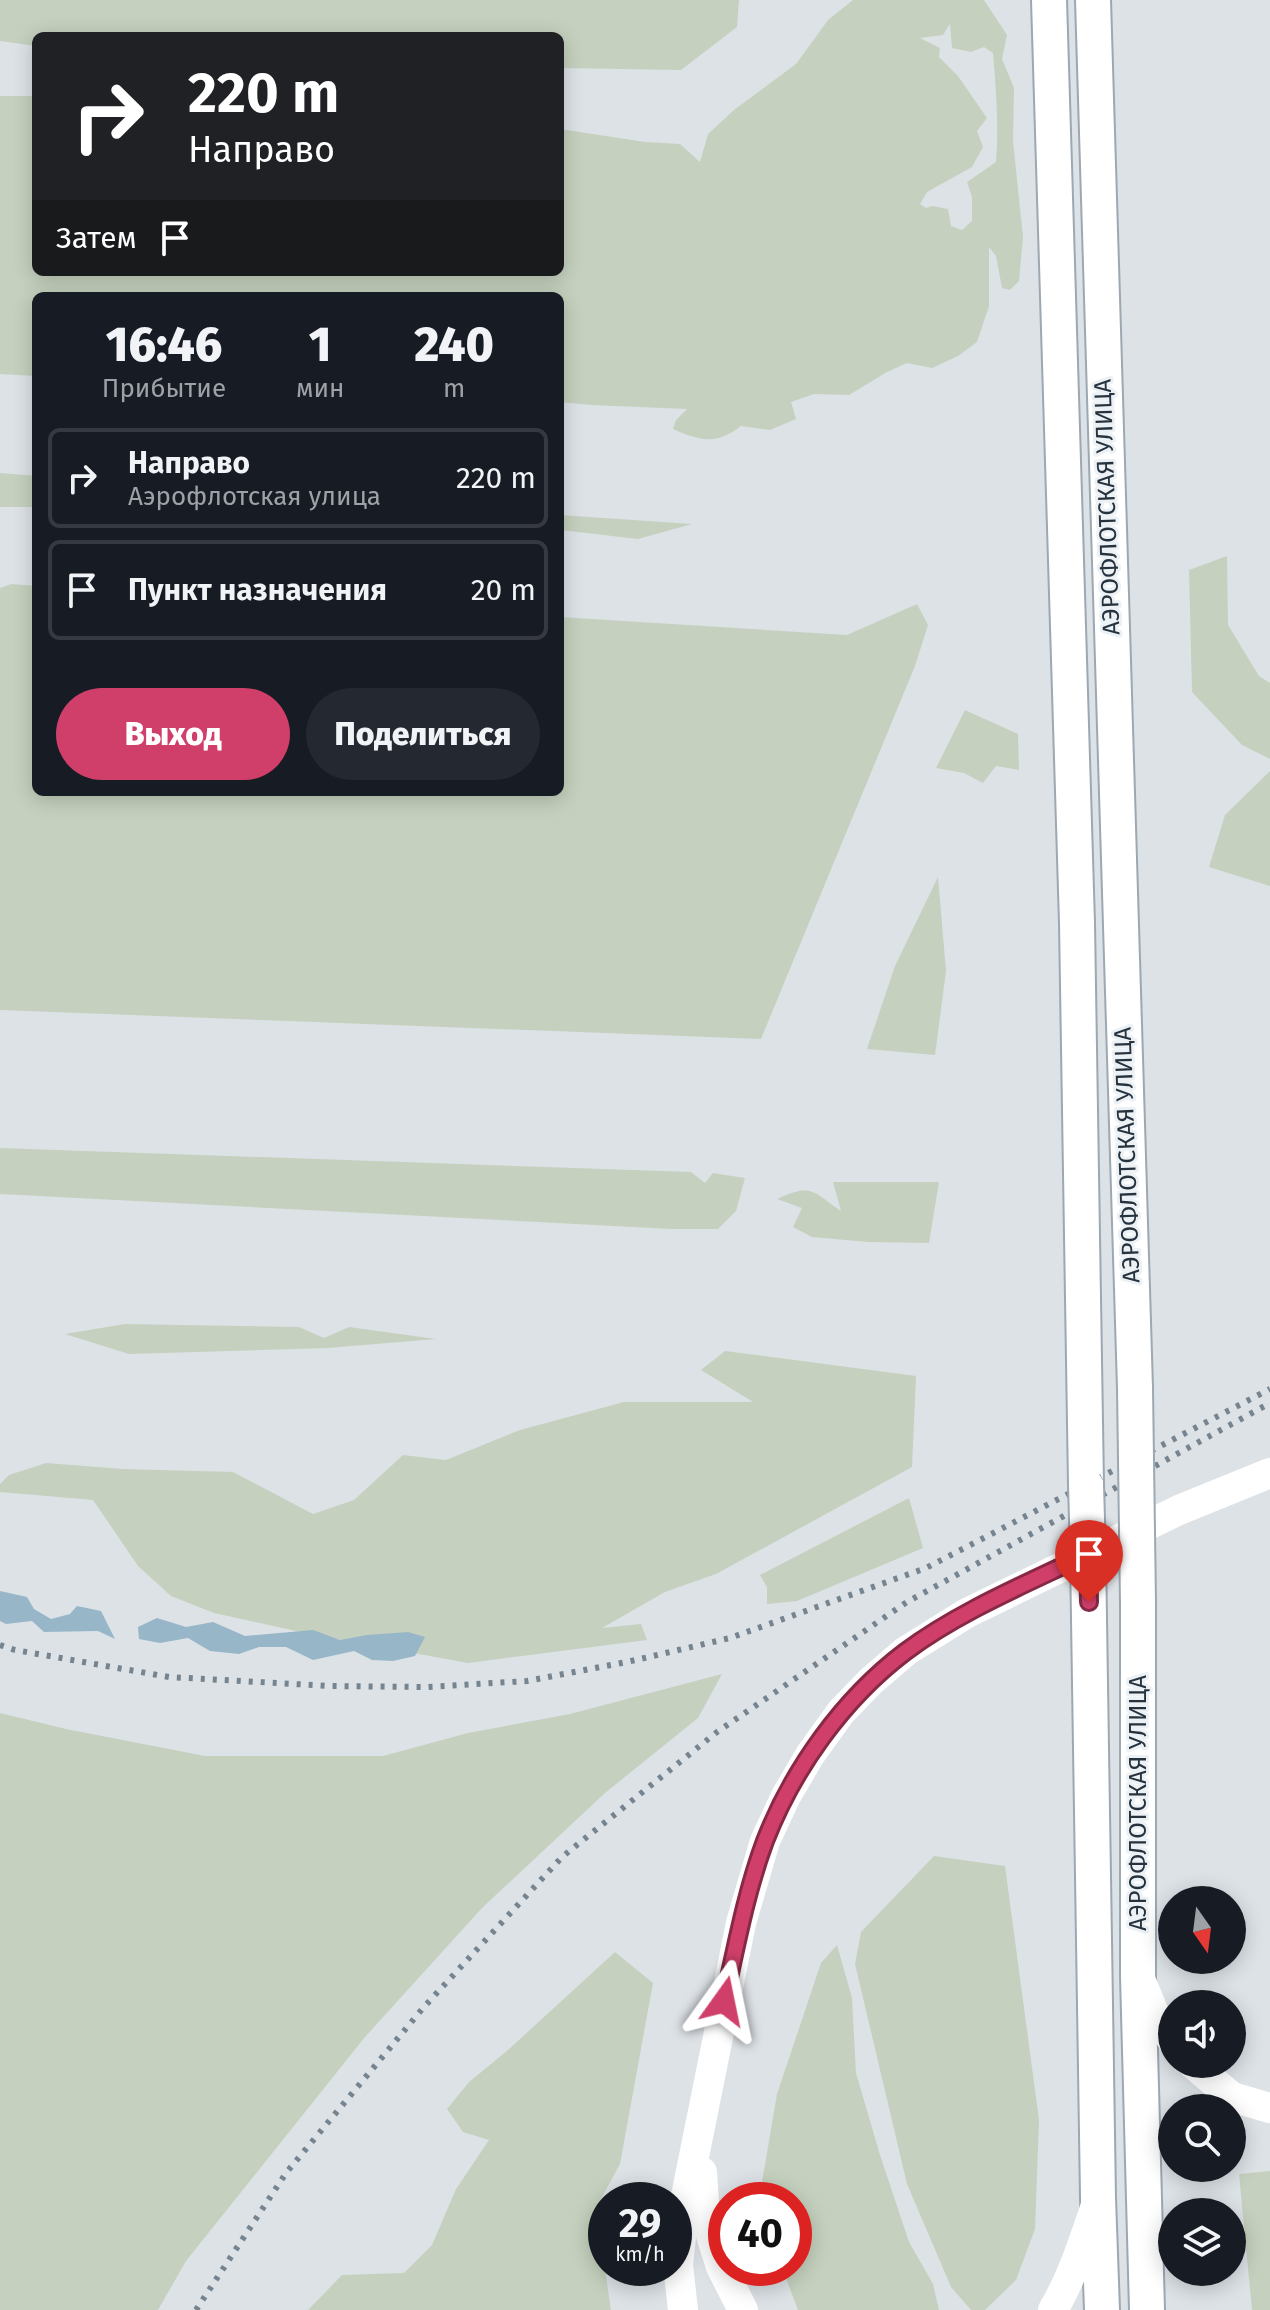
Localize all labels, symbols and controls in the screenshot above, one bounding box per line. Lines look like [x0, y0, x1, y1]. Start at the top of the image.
text: 220 m [188, 60, 339, 127]
icon: right [56, 64, 160, 168]
text: Направо [188, 128, 335, 172]
icon: arrive [153, 216, 197, 260]
text: Затем [56, 220, 137, 256]
text: 16:46 [106, 316, 222, 374]
text: 1 [309, 316, 332, 374]
text: 240 [414, 316, 494, 374]
text: Прибытие [102, 373, 226, 404]
text: мин [296, 373, 344, 404]
text: m [443, 373, 465, 404]
street label: АЭРОФЛОТСКАЯ УЛИЦА [1089, 378, 1125, 635]
text: Направо [128, 445, 250, 481]
icon: right [60, 456, 104, 500]
text: 220 m [456, 460, 536, 496]
text: Аэрофлотская улица [128, 481, 381, 512]
icon: arrive [60, 568, 104, 612]
text: Пункт назначения [128, 572, 387, 608]
text: 20 m [471, 572, 536, 608]
button: Выход [56, 688, 290, 780]
button: Поделиться [306, 688, 540, 780]
street label: АЭРОФЛОТСКАЯ УЛИЦА [1109, 1026, 1145, 1283]
pin [1055, 1520, 1123, 1602]
icon: arrive [1067, 1532, 1111, 1576]
street label: АЭРОФЛОТСКАЯ УЛИЦА [1124, 1675, 1152, 1931]
north arrow [1158, 1886, 1246, 1974]
map controls [1158, 1886, 1246, 2286]
position arrow [682, 1959, 766, 2043]
button: sound [1158, 1990, 1246, 2078]
button: search [1158, 2094, 1246, 2182]
speed limit sign: 40 [708, 2182, 812, 2286]
button: layers [1158, 2198, 1246, 2286]
text: 29 [619, 2200, 661, 2248]
text: km/h [615, 2242, 665, 2266]

